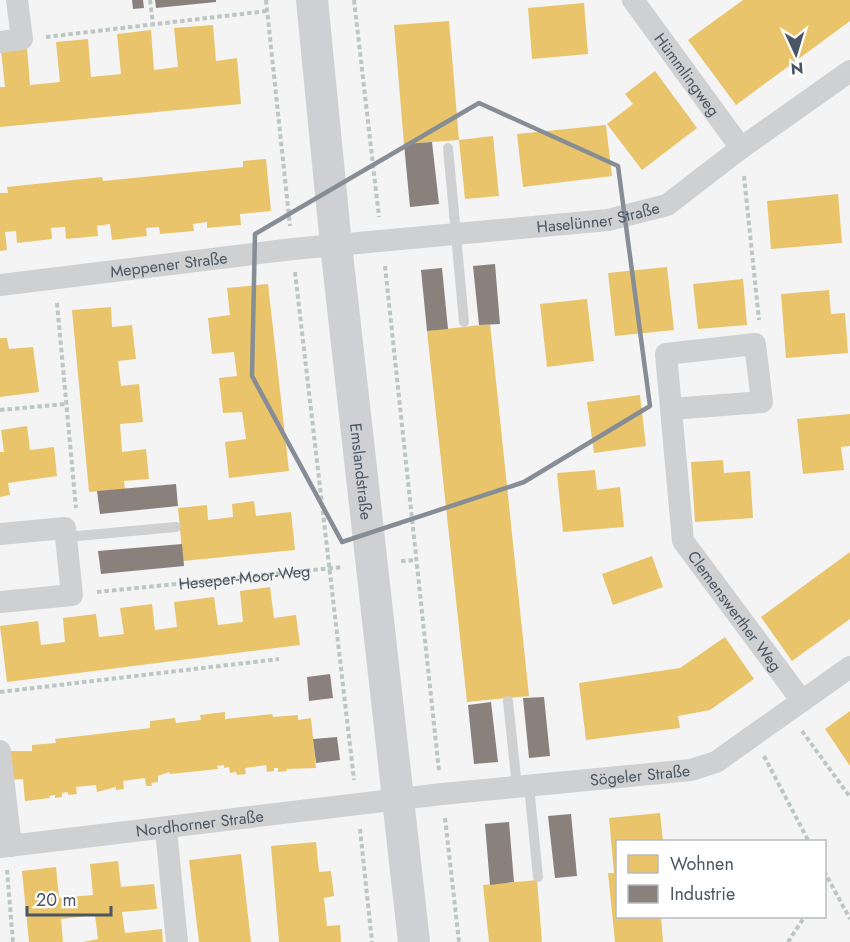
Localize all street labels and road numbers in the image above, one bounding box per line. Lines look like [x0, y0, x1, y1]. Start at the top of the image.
street label: Hümmlingweg [649, 28, 725, 121]
street label: Haselünner Straße [536, 196, 662, 239]
street label: Meppener Straße [109, 246, 229, 283]
street label: Emslandstraße [344, 422, 378, 521]
street label: Clemenswerther Weg [682, 546, 787, 676]
street label: Heseper-Moor-Weg [177, 559, 311, 596]
street label: Sögeler Straße [589, 759, 691, 792]
street label: Nordhorner Straße [134, 804, 265, 843]

